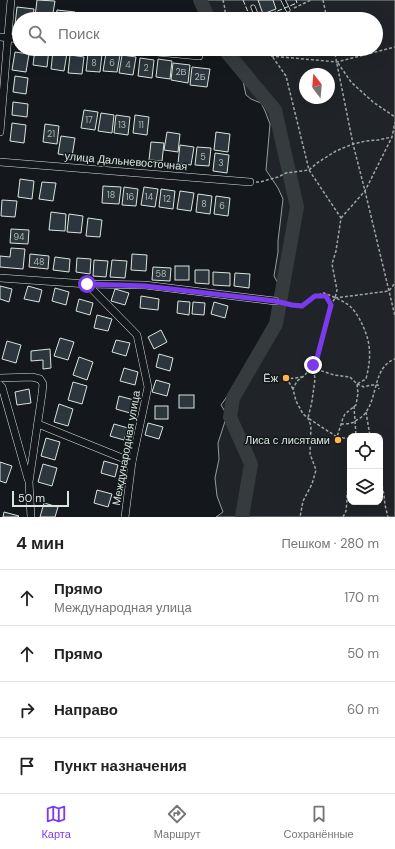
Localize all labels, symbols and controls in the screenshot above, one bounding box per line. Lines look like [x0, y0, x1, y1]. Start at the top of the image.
search box [12, 12, 383, 56]
icon: search [26, 23, 48, 45]
text: Поиск [58, 24, 100, 44]
house number: 8 [91, 57, 97, 69]
house number: 6 [109, 57, 115, 69]
house number: 4 [125, 59, 131, 71]
house number: 2 [143, 62, 149, 74]
house number: 2В [175, 66, 187, 78]
north arrow [299, 68, 335, 104]
house number: 2Б [194, 71, 206, 83]
house number: 17 [85, 114, 93, 126]
house number: 13 [118, 119, 126, 131]
house number: 11 [138, 119, 144, 131]
house number: 21 [47, 128, 55, 140]
street label: улица Дальневосточная [64, 149, 188, 173]
house number: 5 [200, 151, 206, 163]
house number: 3 [218, 157, 224, 169]
house number: 18 [107, 189, 115, 201]
house number: 16 [126, 191, 135, 203]
house number: 14 [145, 191, 154, 203]
house number: 12 [163, 193, 171, 205]
house number: 8 [201, 198, 207, 210]
house number: 6 [219, 200, 225, 212]
house number: 94 [13, 231, 25, 243]
house number: 48 [34, 256, 44, 268]
house number: 58 [156, 268, 166, 280]
route start [78, 275, 96, 293]
route end [304, 356, 322, 374]
place label: Ёж [263, 371, 279, 385]
marker: Ёж [281, 373, 291, 383]
street label: Международная улица [109, 389, 143, 507]
place label: Лиса с лисятами [245, 433, 330, 447]
map controls [347, 433, 383, 505]
button: locate [347, 433, 383, 469]
marker: Лиса с лисятами [333, 435, 343, 445]
button: layers [347, 469, 383, 505]
scale bar [12, 489, 69, 508]
text: 50 m [18, 491, 45, 505]
text: 4 мин [16, 532, 64, 554]
text: Пешком · 280 m [281, 535, 379, 552]
text: Прямо [54, 579, 103, 599]
icon: ahead [16, 587, 38, 609]
text: 170 m [344, 589, 379, 606]
text: Международная улица [54, 599, 192, 616]
icon: ahead [16, 643, 38, 665]
text: Прямо [54, 644, 103, 664]
text: 50 m [347, 645, 379, 662]
icon: right [16, 699, 38, 721]
text: Направо [54, 700, 118, 720]
text: 60 m [347, 701, 379, 718]
icon: arrive [16, 755, 38, 777]
text: Пункт назначения [54, 756, 187, 776]
tab: Карта [41, 803, 71, 841]
tab: Маршрут [154, 803, 201, 841]
tab: Сохранённые [284, 803, 354, 841]

